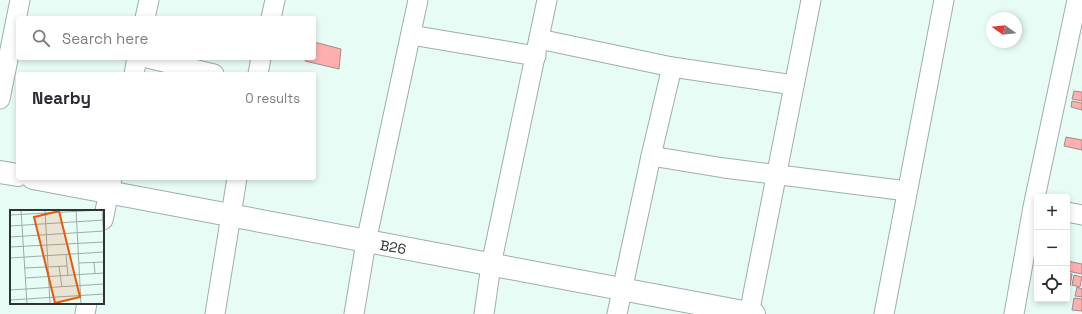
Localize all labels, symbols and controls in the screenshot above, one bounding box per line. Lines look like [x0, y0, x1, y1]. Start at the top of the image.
north arrow [986, 12, 1022, 48]
search box [16, 16, 316, 60]
icon: search [30, 27, 52, 49]
text: Search here [62, 29, 148, 48]
text: Nearby [32, 87, 91, 109]
text: 0 results [245, 90, 300, 107]
map controls [1034, 194, 1070, 302]
button: + [1034, 194, 1070, 230]
inset map [10, 210, 104, 304]
button: − [1034, 230, 1070, 266]
street label: B26 [379, 236, 407, 258]
button: locate [1034, 266, 1070, 302]

